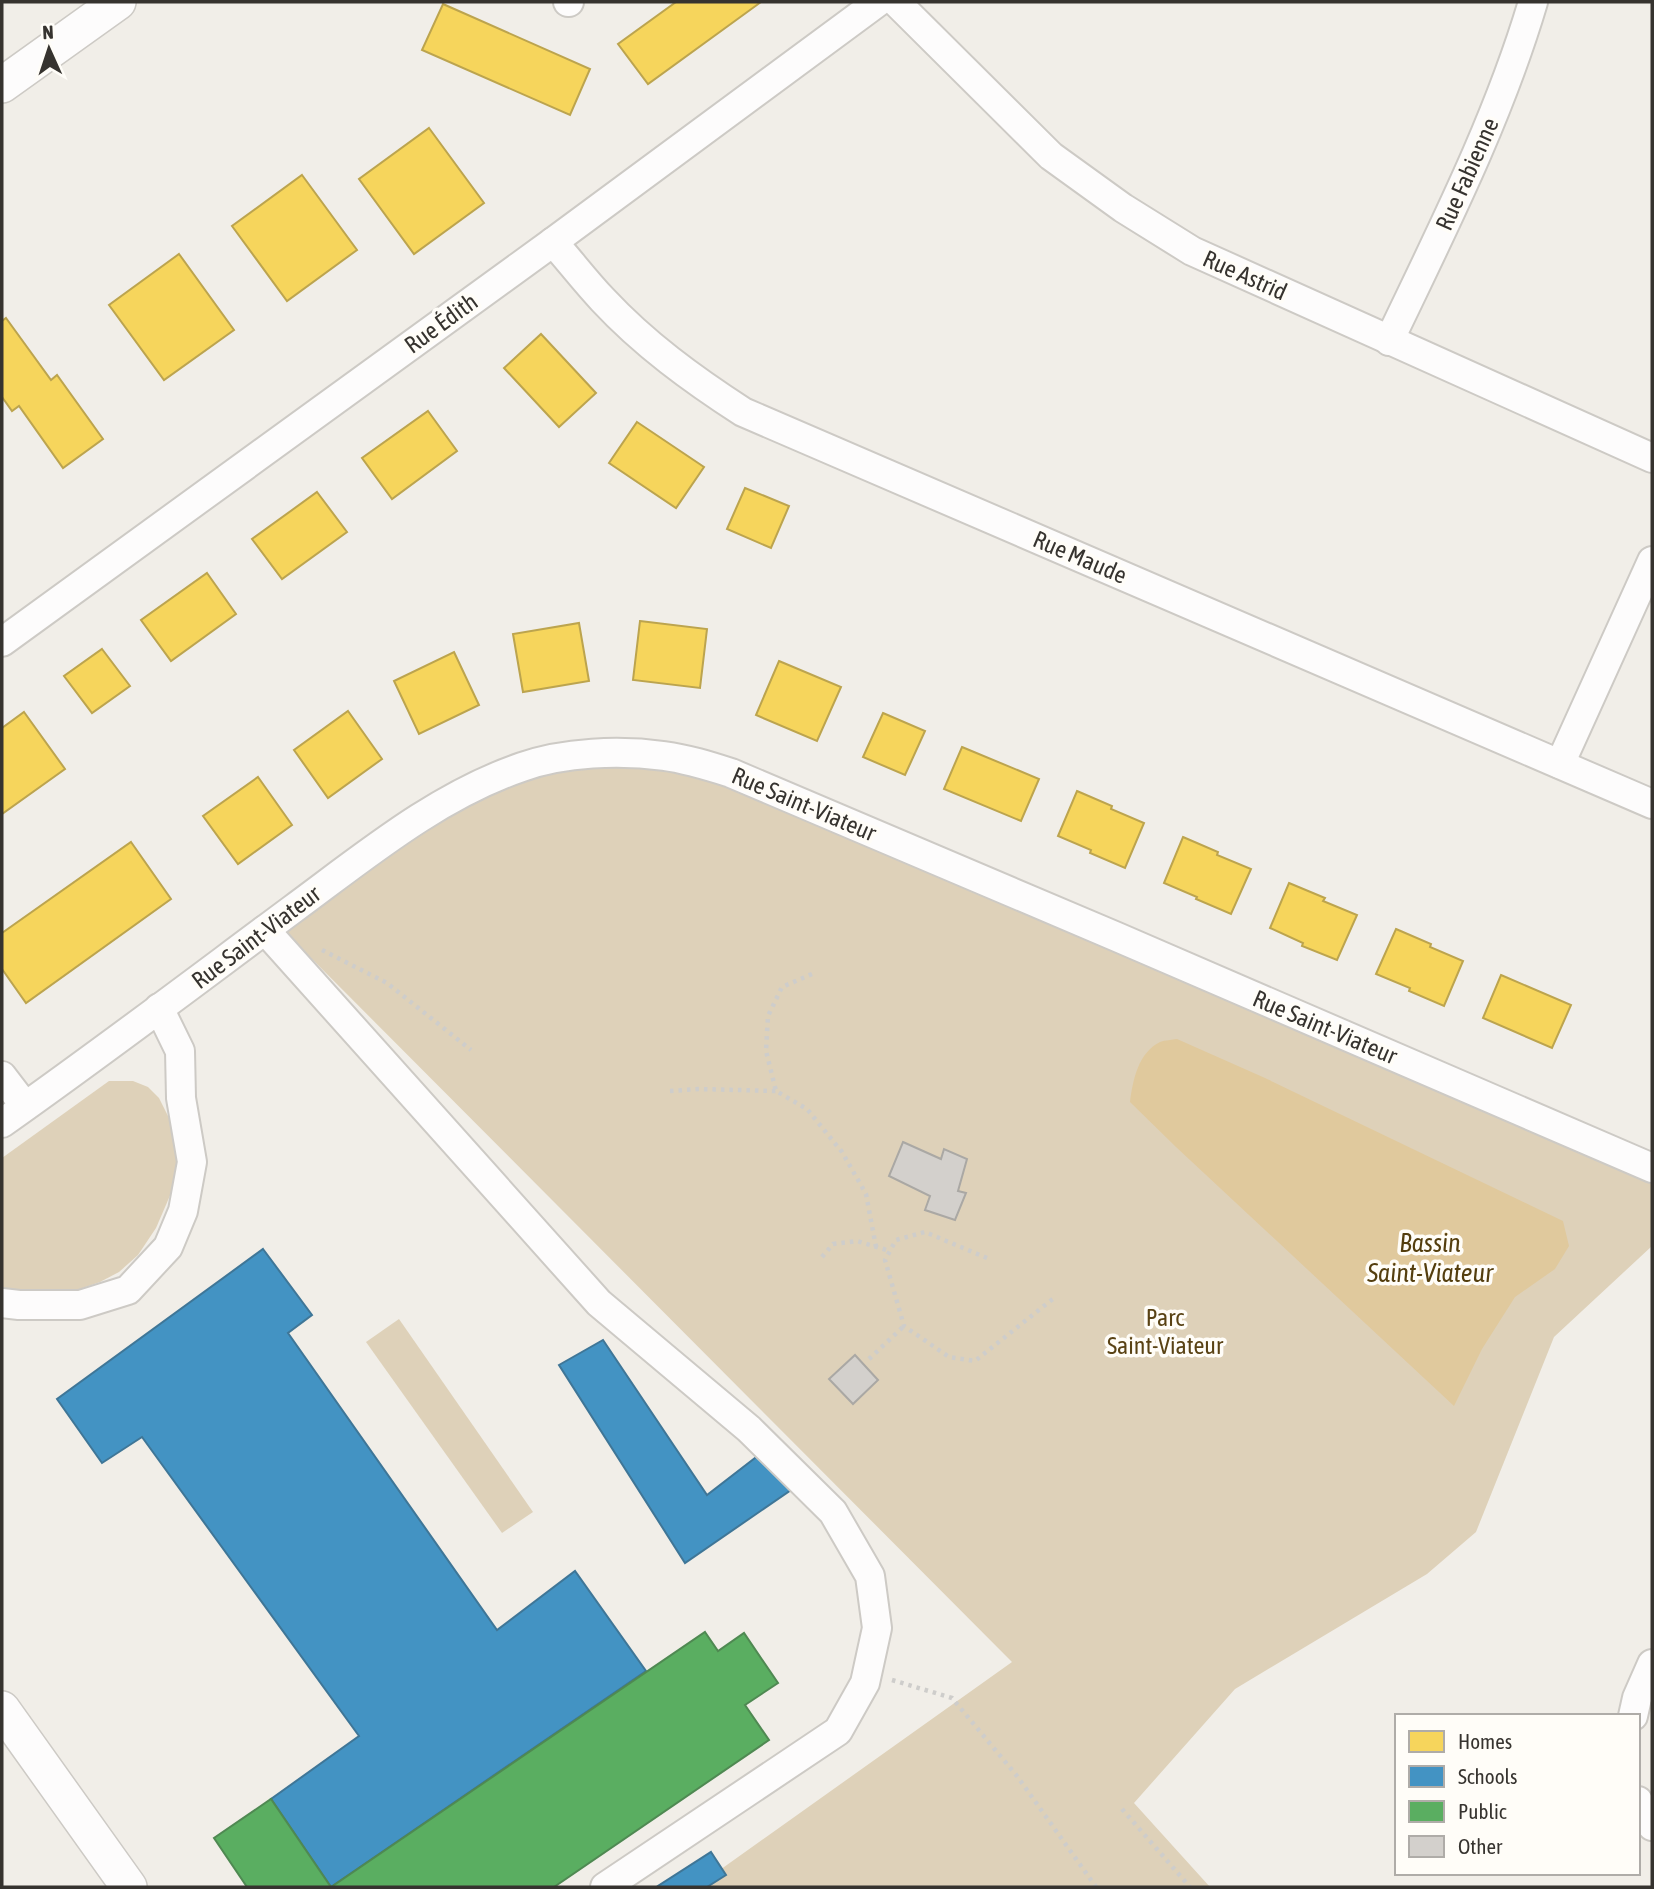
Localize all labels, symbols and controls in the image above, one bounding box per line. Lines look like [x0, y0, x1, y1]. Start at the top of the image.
north arrow [14, 14, 84, 84]
text: N [42, 21, 54, 43]
street label: Rue Fabienne [1430, 114, 1504, 234]
street label: Rue Astrid [1199, 245, 1291, 305]
street label: Rue Édith [399, 288, 483, 358]
street label: Rue Maude [1029, 525, 1131, 589]
street label: Rue Saint-Viateur [728, 762, 881, 847]
street label: Rue Saint-Viateur [186, 879, 326, 994]
street label: Rue Saint-Viateur [1249, 985, 1402, 1070]
water label: Bassin Saint-Viateur [1366, 1228, 1494, 1288]
park label: Parc Saint-Viateur [1107, 1304, 1224, 1359]
legend [1395, 1714, 1640, 1875]
text: Homes [1458, 1729, 1512, 1753]
text: Schools [1458, 1764, 1518, 1788]
text: Public [1458, 1799, 1507, 1823]
text: Other [1458, 1834, 1503, 1858]

